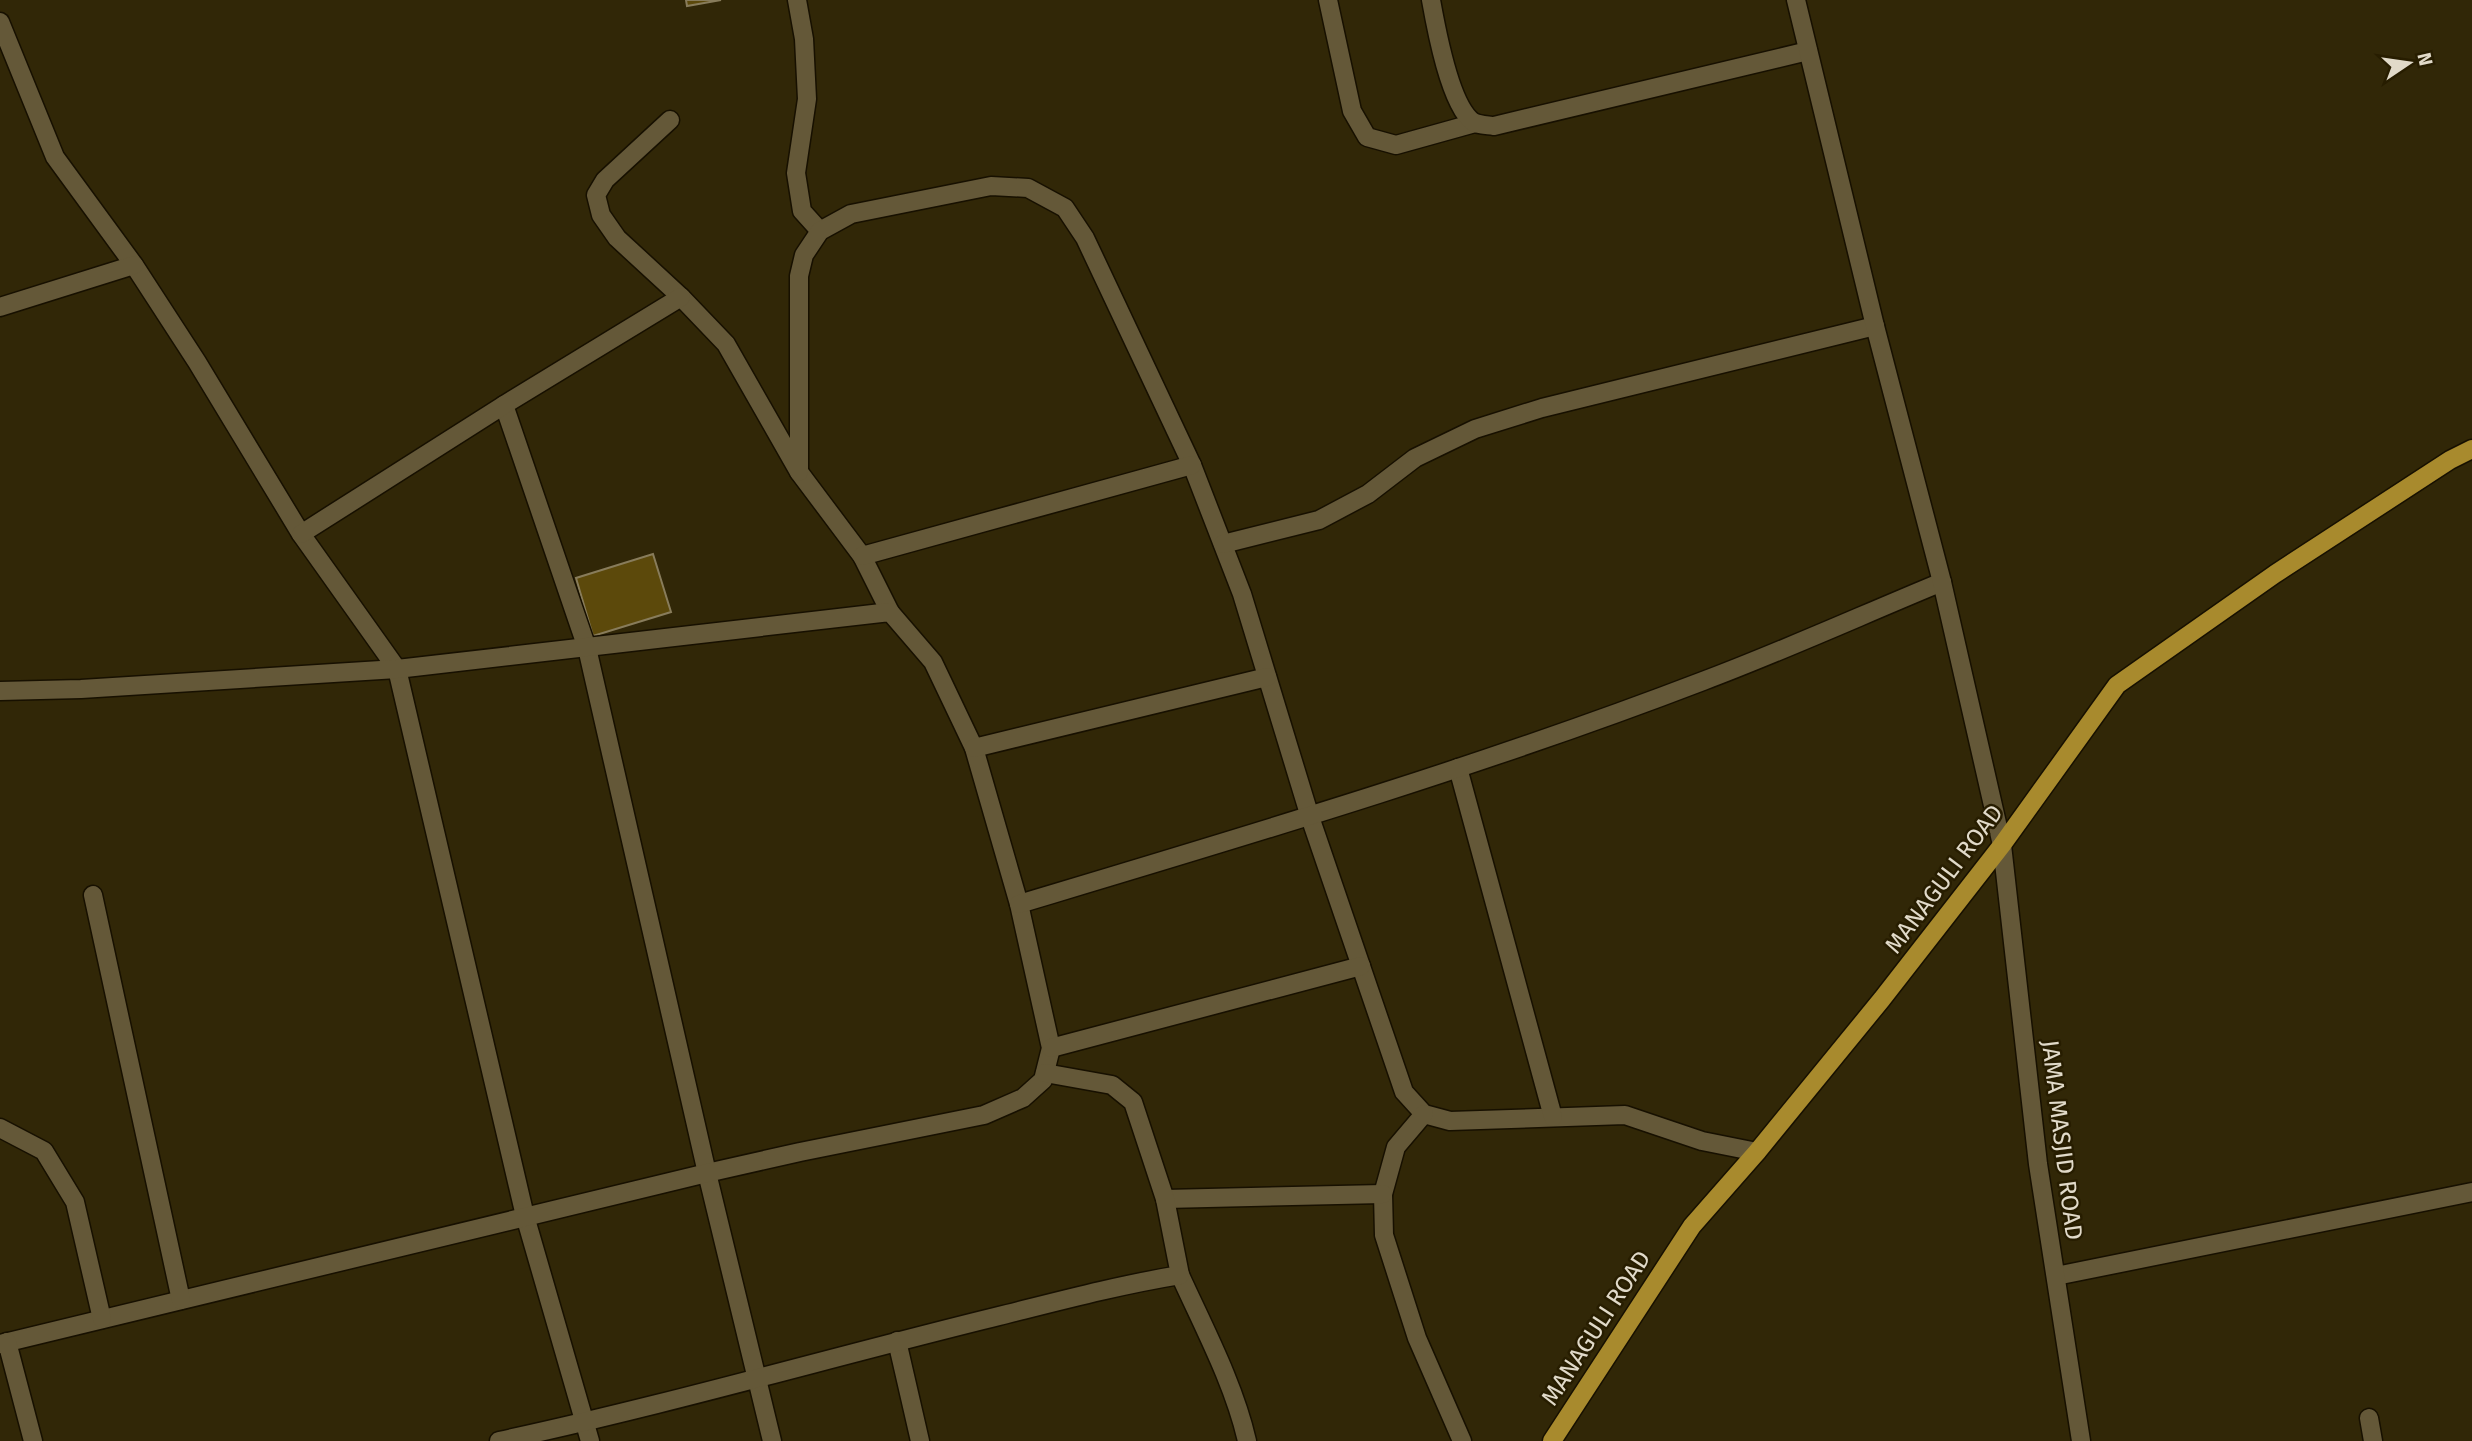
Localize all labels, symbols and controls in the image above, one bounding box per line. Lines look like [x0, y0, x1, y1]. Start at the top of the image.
north arrow [2374, 28, 2444, 98]
text: N [2412, 51, 2438, 68]
street label: MANAGULI ROAD [1879, 799, 2009, 959]
street label: JAMA MASJID ROAD [2036, 1038, 2088, 1242]
street label: MANAGULI ROAD [1536, 1245, 1656, 1411]

